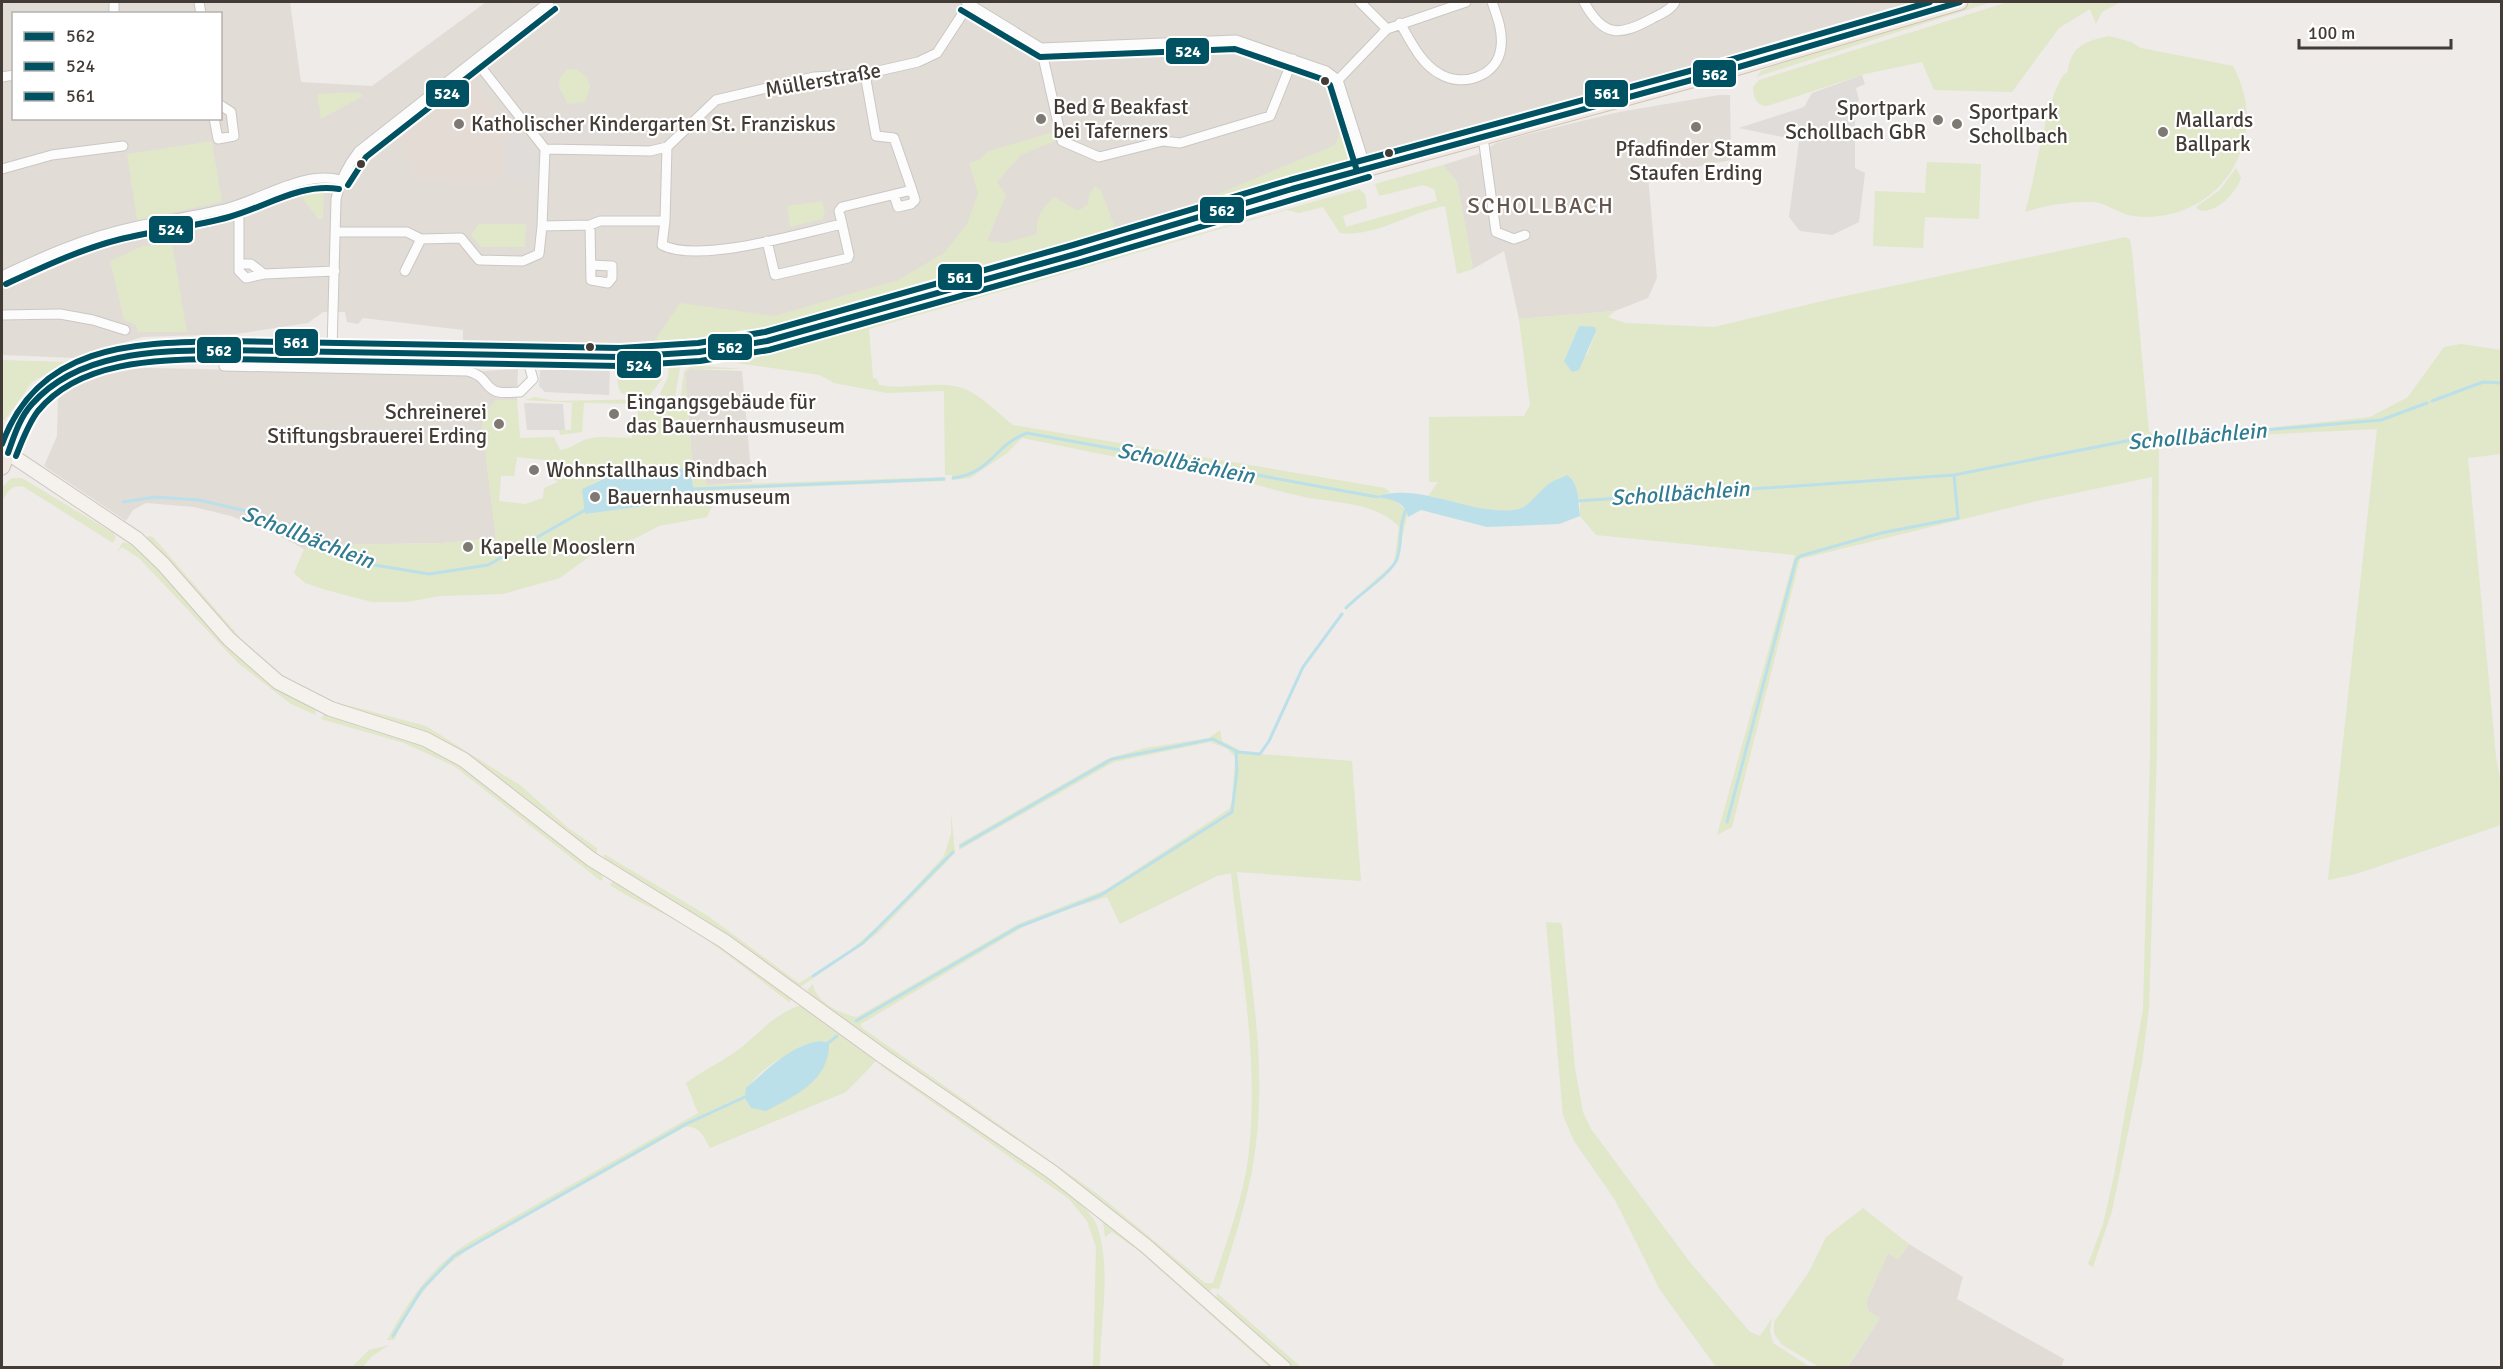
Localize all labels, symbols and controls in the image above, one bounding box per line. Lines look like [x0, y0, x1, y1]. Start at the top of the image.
legend [12, 12, 222, 120]
scale bar [2299, 12, 2450, 50]
text: 100 m [2308, 22, 2355, 44]
text: 562 [66, 25, 95, 47]
line badge: 524 [1165, 37, 1210, 65]
text: 524 [1175, 42, 1201, 62]
text: 524 [66, 55, 95, 77]
street label: Müllerstraße [763, 57, 883, 103]
line badge: 562 [1692, 59, 1737, 88]
text: 562 [1702, 65, 1728, 85]
unlabelled marker [1319, 75, 1331, 87]
line badge: 524 [425, 79, 470, 108]
line badge: 561 [1584, 79, 1629, 108]
text: 524 [434, 84, 460, 104]
text: 561 [1594, 84, 1620, 104]
text: 561 [66, 85, 95, 107]
place label: Bed & Beakfast bei Taferners [1053, 94, 1188, 144]
place label: Sportpark Schollbach GbR [1785, 95, 1926, 145]
place label: Sportpark Schollbach [1969, 99, 2068, 149]
place label: Mallards Ballpark [2175, 107, 2253, 157]
place label: Katholischer Kindergarten St. Franziskus [471, 111, 836, 137]
marker: Bed & Beakfast bei Taferners [1034, 112, 1048, 126]
marker: Sportpark Schollbach GbR [1931, 113, 1945, 127]
marker: Katholischer Kindergarten St. Franziskus [452, 117, 466, 131]
marker: Sportpark Schollbach [1950, 117, 1964, 131]
marker: Pfadfinder Stamm Staufen Erding [1689, 120, 1703, 134]
marker: Mallards Ballpark [2156, 125, 2170, 139]
place label: Pfadfinder Stamm Staufen Erding [1615, 136, 1777, 186]
unlabelled marker [1383, 147, 1395, 159]
unlabelled marker [355, 158, 367, 170]
district label: SCHOLLBACH [1468, 192, 1614, 219]
line badge: 562 [1199, 196, 1245, 224]
text: 562 [1209, 201, 1235, 221]
line badge: 524 [148, 215, 194, 244]
text: 524 [158, 220, 184, 240]
line badge: 561 [937, 263, 983, 291]
text: 561 [947, 268, 973, 288]
line badge: 561 [274, 328, 319, 357]
text: 561 [283, 333, 309, 353]
line badge: 562 [707, 333, 753, 361]
line badge: 562 [196, 336, 242, 364]
text: 562 [717, 338, 743, 358]
text: 562 [206, 341, 232, 361]
unlabelled marker [584, 341, 596, 353]
line badge: 524 [616, 350, 662, 379]
text: 524 [626, 356, 652, 376]
place label: Eingangsgebäude für das Bauernhausmuseum [626, 389, 845, 439]
place label: Schreinerei Stiftungsbrauerei Erding [267, 399, 487, 449]
marker: Eingangsgebäude für das Bauernhausmuseum [607, 407, 621, 421]
water label: Schollbächlein [2127, 416, 2268, 456]
marker: Schreinerei Stiftungsbrauerei Erding [492, 417, 506, 431]
water label: Schollbächlein [1115, 436, 1258, 490]
place label: Wohnstallhaus Rindbach [546, 457, 767, 483]
marker: Wohnstallhaus Rindbach [527, 463, 541, 477]
water label: Schollbächlein [1610, 475, 1751, 511]
place label: Bauernhausmuseum [607, 484, 790, 510]
marker: Bauernhausmuseum [588, 490, 602, 504]
water label: Schollbächlein [238, 500, 379, 575]
place label: Kapelle Mooslern [480, 534, 635, 560]
marker: Kapelle Mooslern [461, 540, 475, 554]

